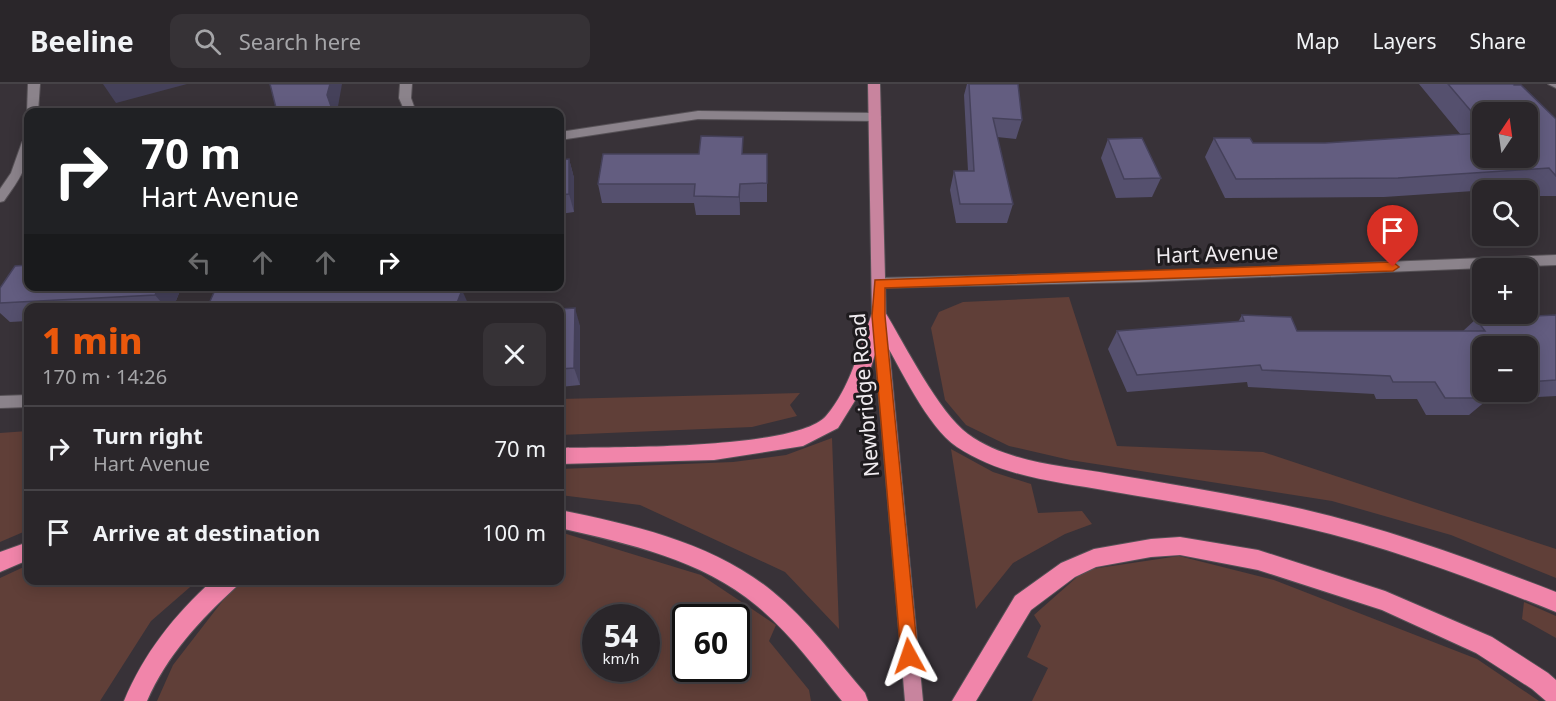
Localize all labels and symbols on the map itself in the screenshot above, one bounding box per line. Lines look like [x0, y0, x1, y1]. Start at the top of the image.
north arrow [1472, 102, 1538, 168]
pin [1367, 205, 1418, 267]
street label: Hart Avenue [1155, 237, 1279, 269]
street label: Newbridge Road [843, 312, 885, 478]
speed limit sign: 60 [672, 604, 750, 682]
position arrow [877, 624, 941, 688]

